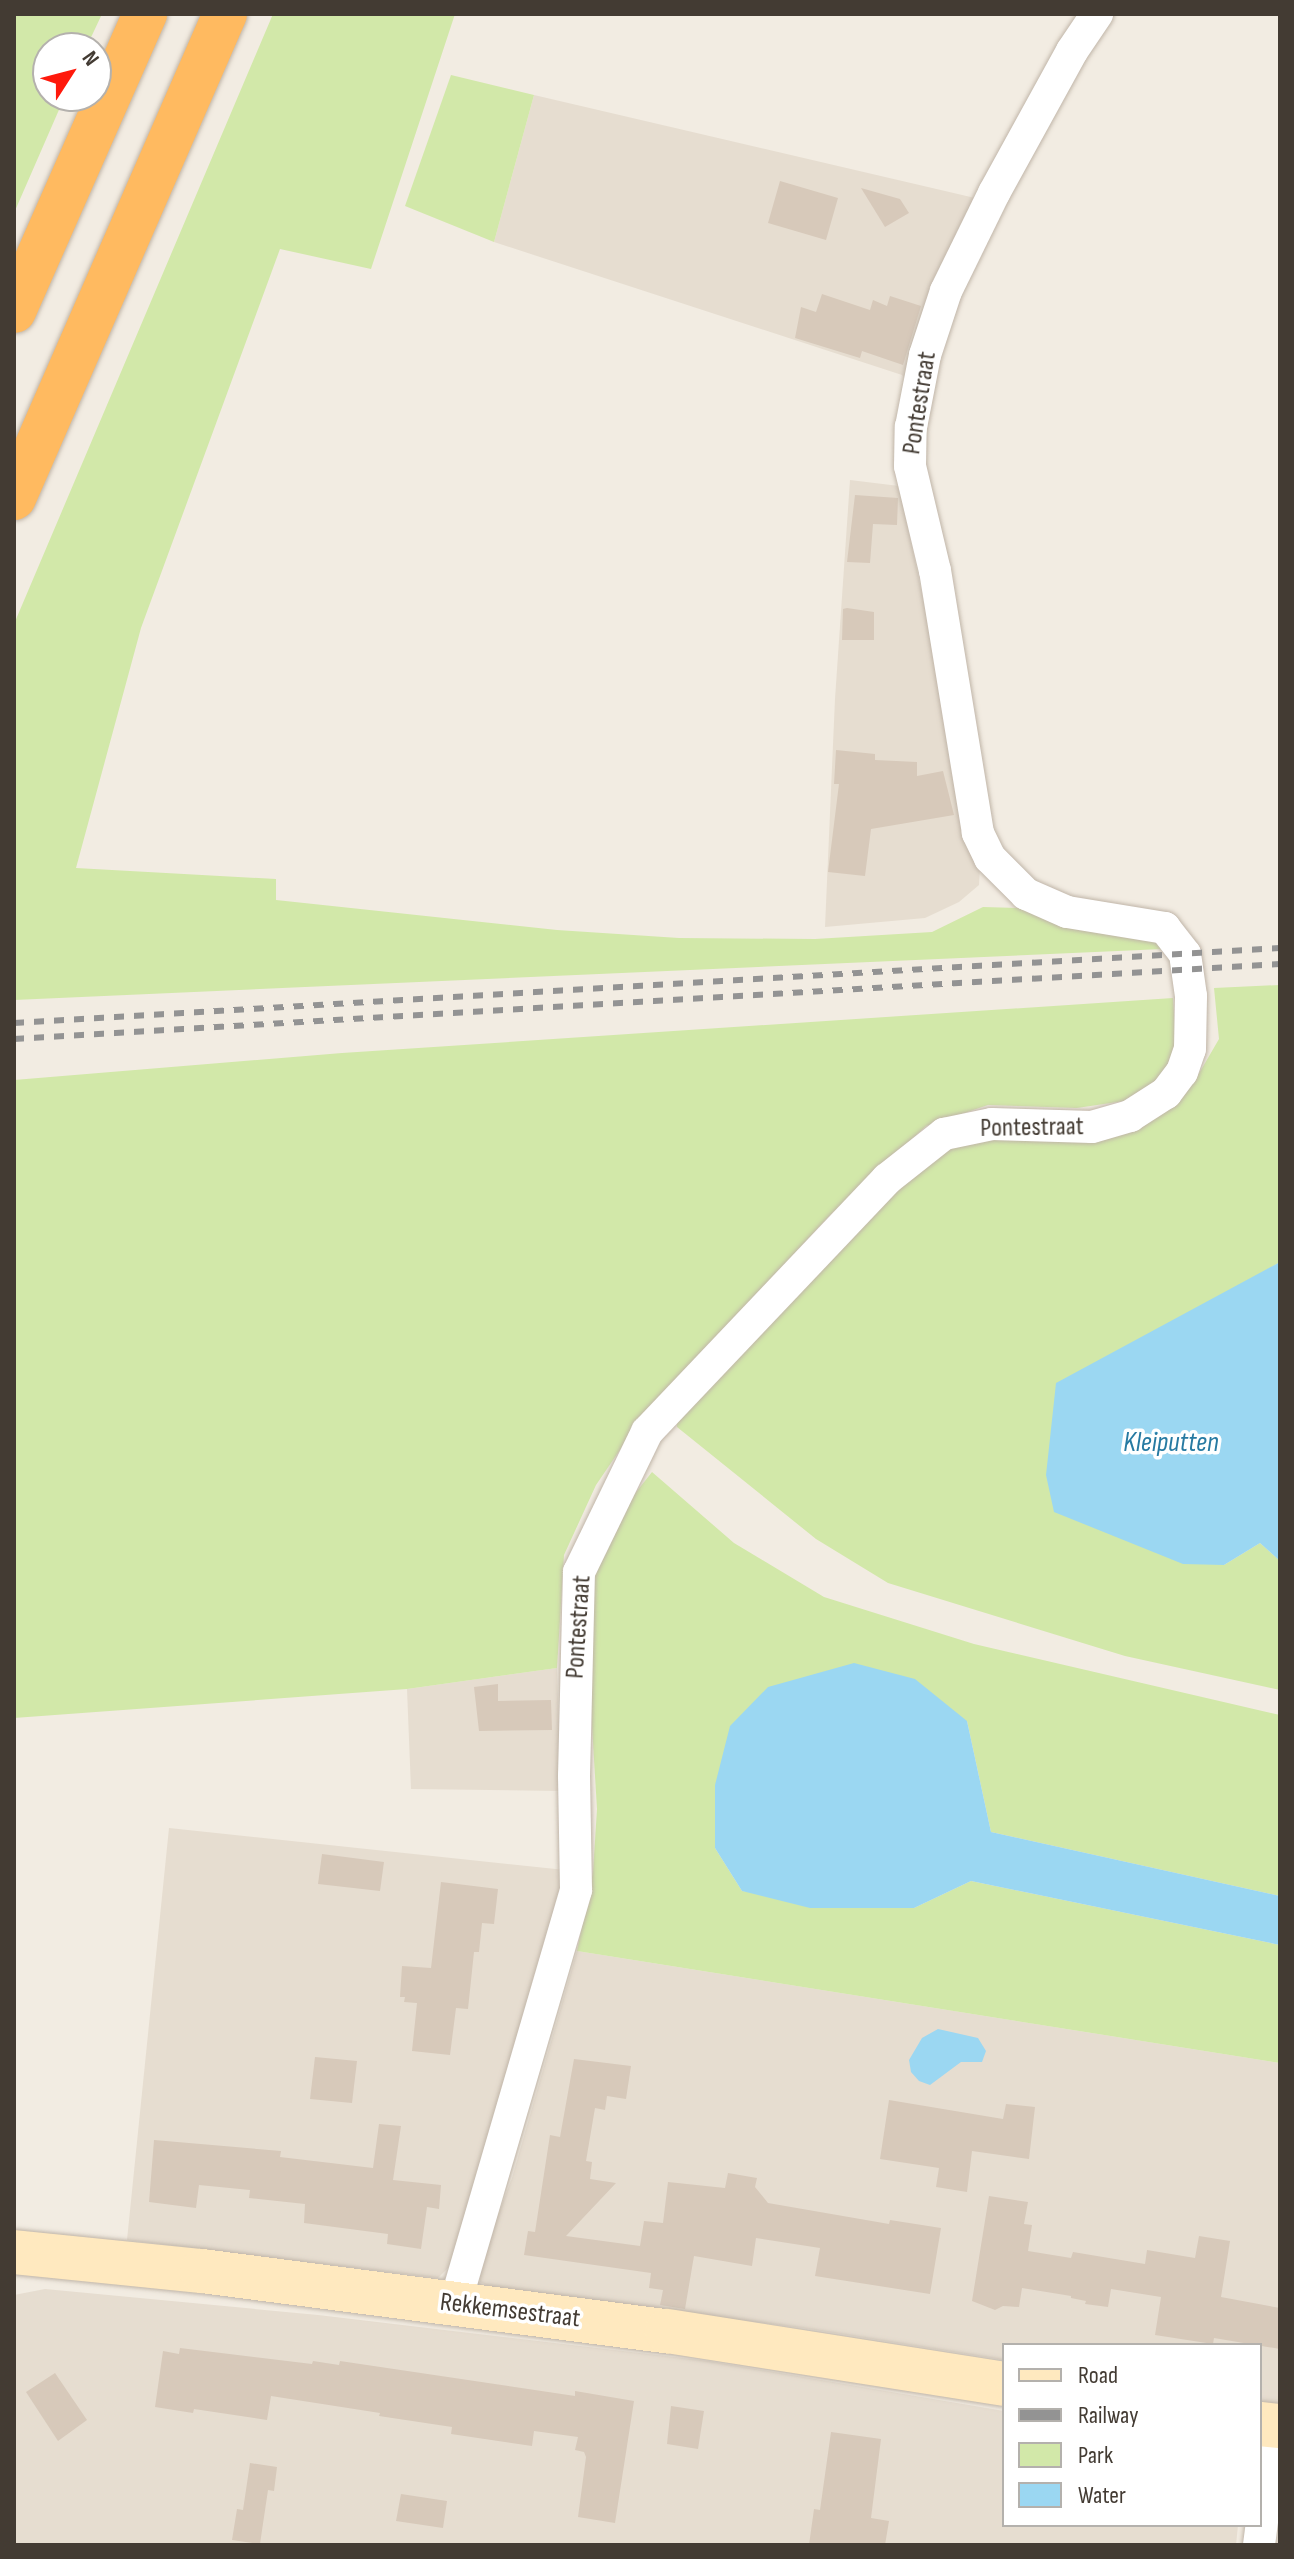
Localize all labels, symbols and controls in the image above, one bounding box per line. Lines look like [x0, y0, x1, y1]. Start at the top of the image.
north arrow [32, 32, 112, 112]
text: N [76, 46, 105, 71]
street label: Pontestraat [896, 349, 944, 457]
street label: Pontestraat [980, 1111, 1084, 1145]
water label: Kleiputten [1123, 1426, 1219, 1460]
street label: Pontestraat [560, 1574, 598, 1680]
street label: Rekkemsestraat [438, 2287, 582, 2335]
legend [1002, 2343, 1262, 2527]
text: Road [1078, 2361, 1118, 2390]
text: Railway [1078, 2401, 1138, 2430]
text: Park [1078, 2441, 1113, 2470]
text: Water [1078, 2481, 1126, 2510]

